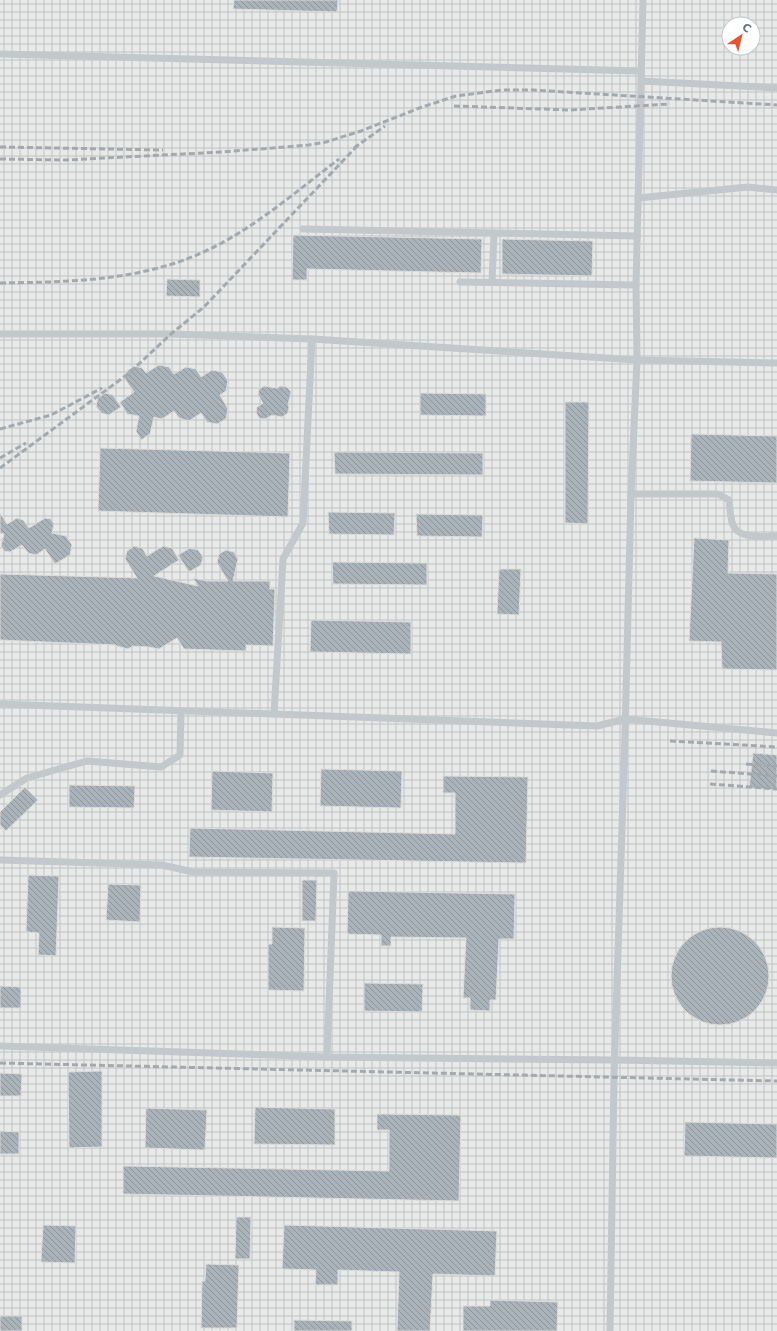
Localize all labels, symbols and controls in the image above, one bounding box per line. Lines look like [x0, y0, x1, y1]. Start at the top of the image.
north arrow [721, 16, 761, 56]
text: С [739, 21, 753, 36]

